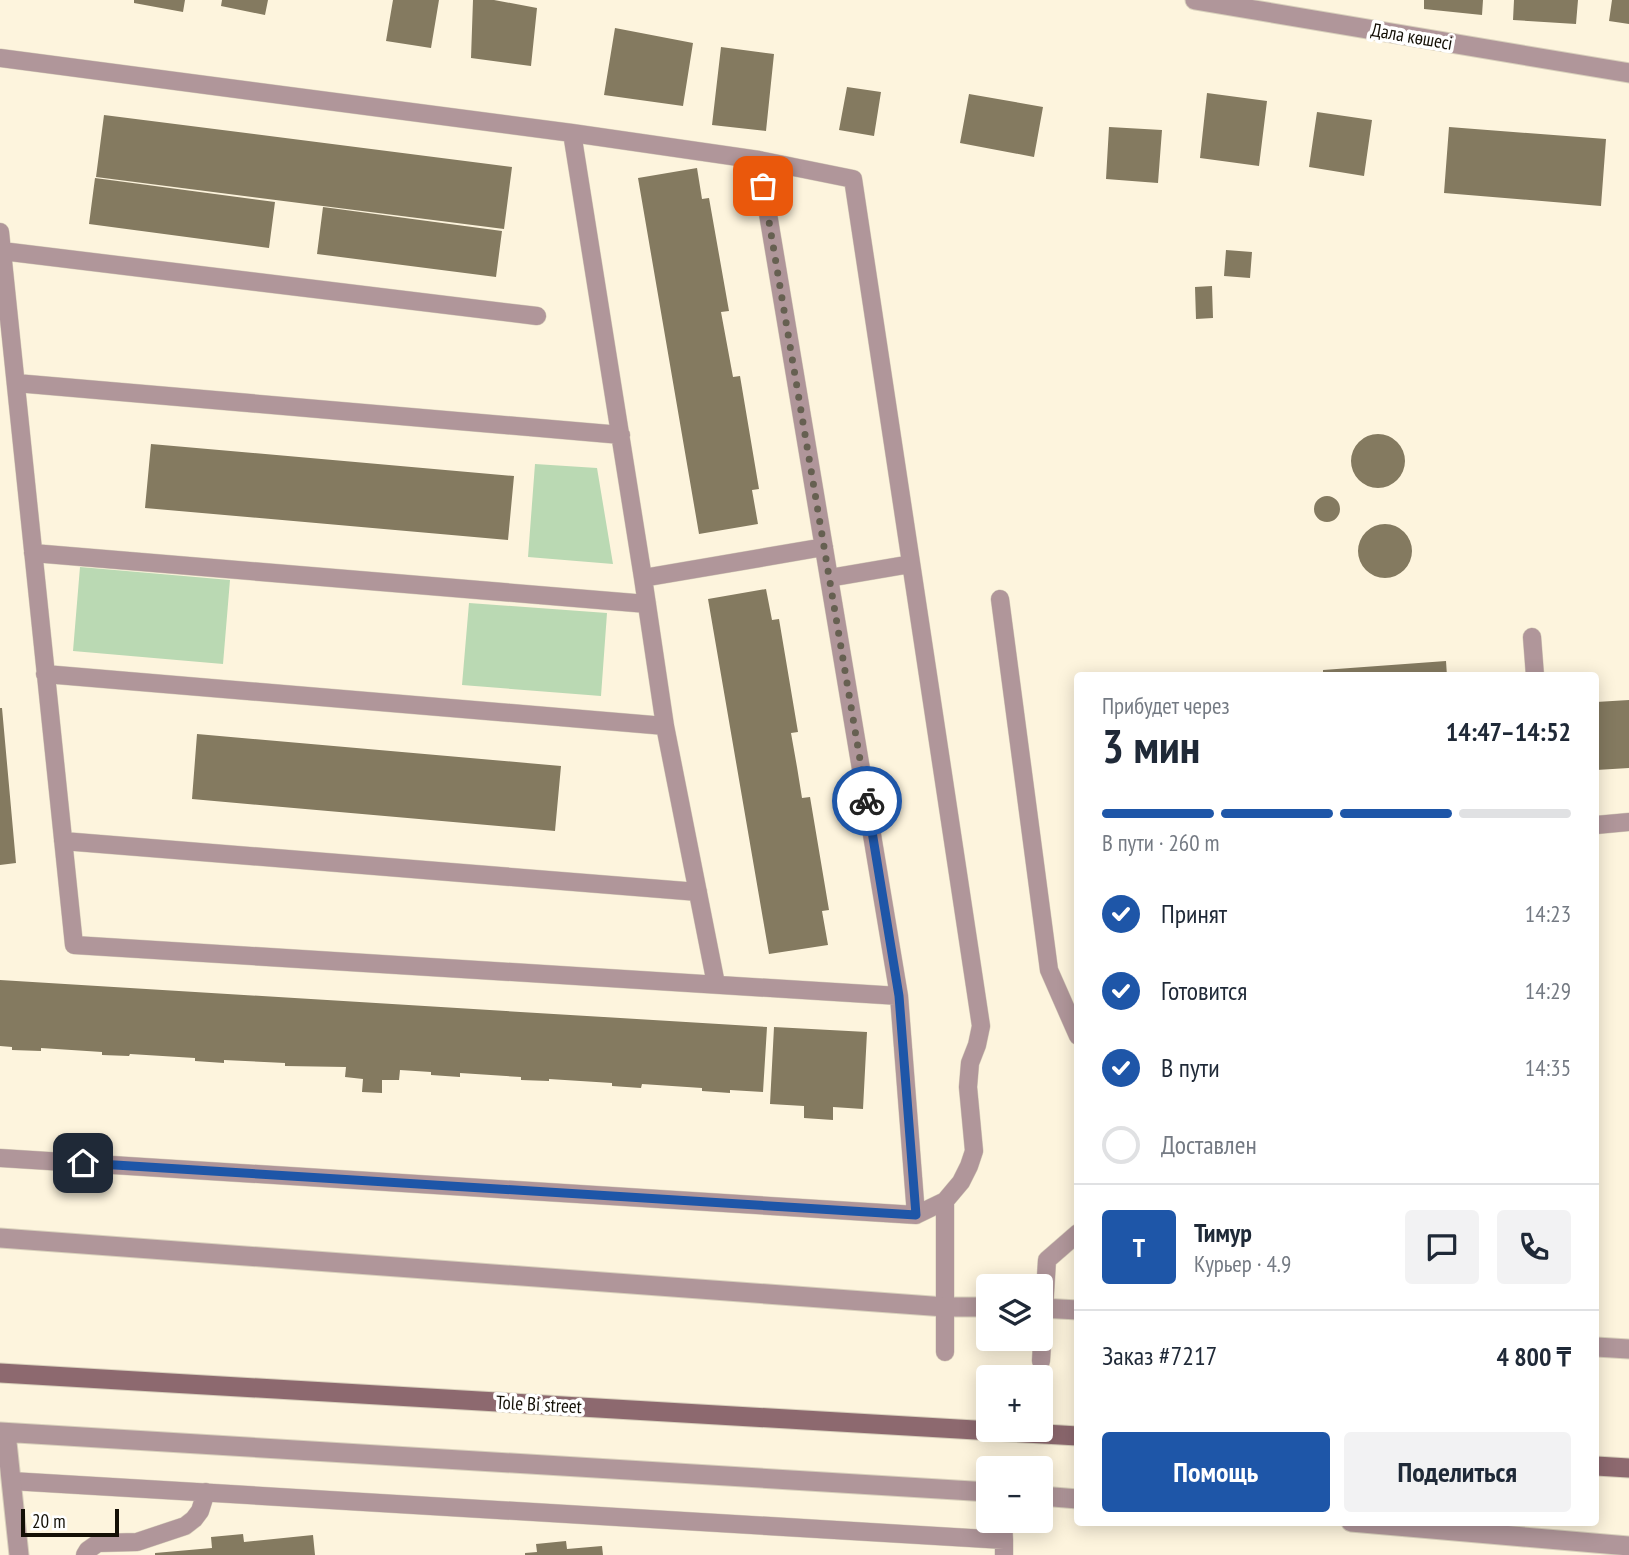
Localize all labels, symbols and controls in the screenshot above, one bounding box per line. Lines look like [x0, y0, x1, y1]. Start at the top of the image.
street label: Дала көшесі [1369, 17, 1455, 55]
pin [733, 156, 793, 216]
icon: bag [744, 167, 782, 205]
text: Прибудет через [1102, 691, 1230, 720]
text: 14:47–14:52 [1446, 715, 1571, 748]
text: 3 мин [1102, 716, 1200, 776]
courier [832, 766, 902, 836]
icon: bike [848, 782, 886, 820]
text: В пути · 260 m [1102, 828, 1219, 857]
icon: check [1102, 895, 1140, 933]
text: Принят [1161, 897, 1227, 930]
text: 14:23 [1525, 899, 1571, 928]
icon: check [1102, 972, 1140, 1010]
text: Готовится [1161, 974, 1247, 1007]
text: 14:29 [1525, 976, 1571, 1005]
icon: check [1102, 1049, 1140, 1087]
text: В пути [1161, 1051, 1220, 1084]
text: 14:35 [1525, 1053, 1571, 1082]
text: Доставлен [1161, 1128, 1257, 1161]
pin [53, 1133, 113, 1193]
icon: home [64, 1144, 102, 1182]
button: chat [1405, 1210, 1479, 1284]
button: phone [1497, 1210, 1571, 1284]
text: Тимур [1194, 1216, 1252, 1249]
text: Т [1133, 1231, 1145, 1264]
text: Курьер · 4.9 [1194, 1249, 1291, 1278]
map controls [976, 1274, 1053, 1533]
button: layers [976, 1274, 1053, 1351]
text: Заказ #7217 [1102, 1339, 1217, 1372]
text: 4 800 ₸ [1496, 1340, 1571, 1373]
button: + [976, 1365, 1053, 1442]
street label: Tole Bi street [496, 1390, 583, 1418]
button: Помощь [1102, 1432, 1330, 1512]
button: Поделиться [1344, 1432, 1571, 1512]
button: − [976, 1456, 1053, 1533]
scale bar [21, 1506, 119, 1538]
text: 20 m [32, 1509, 66, 1533]

